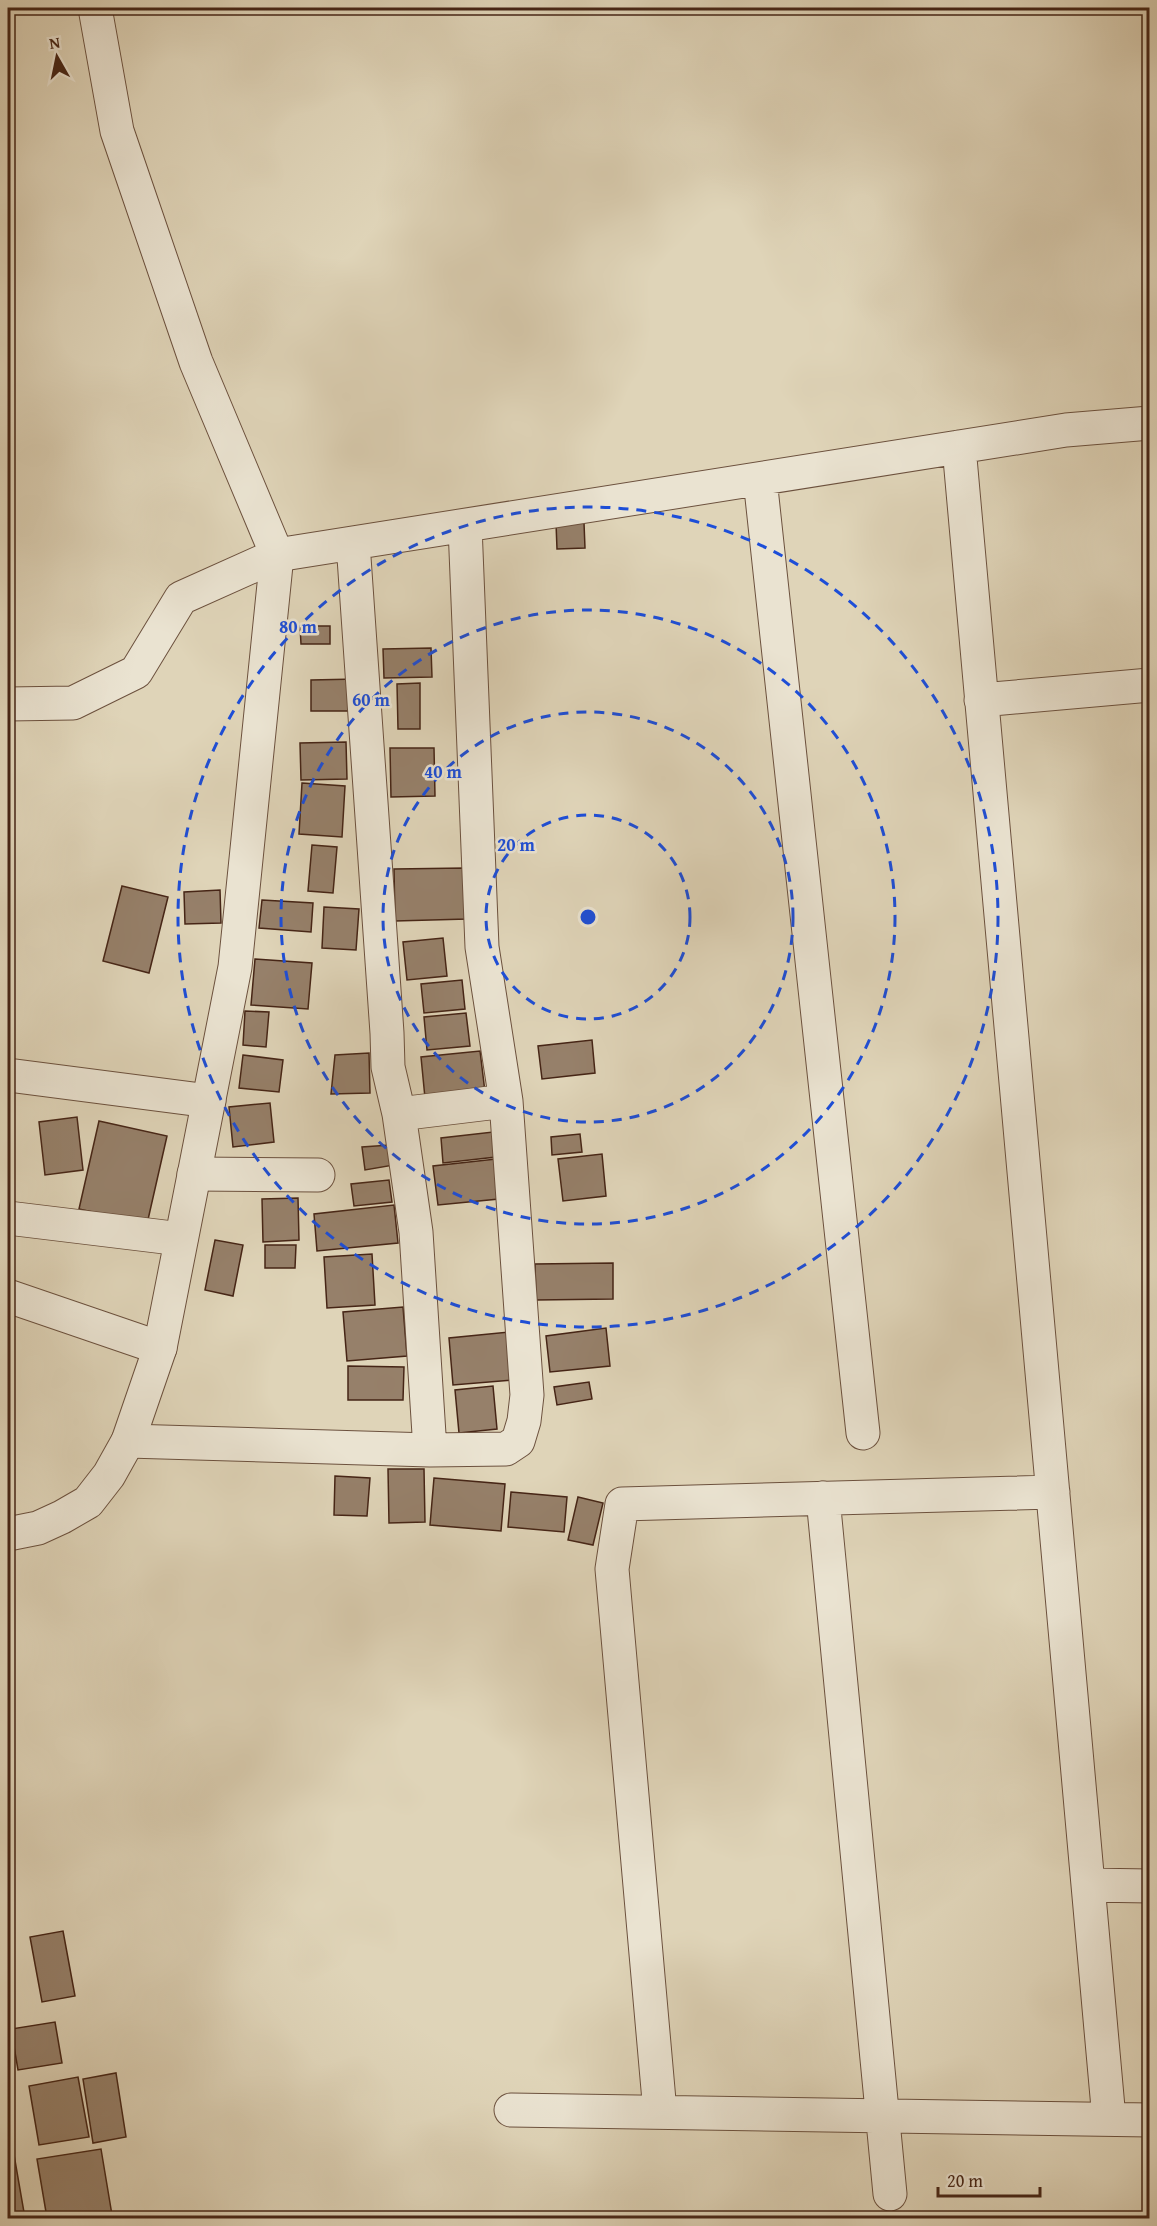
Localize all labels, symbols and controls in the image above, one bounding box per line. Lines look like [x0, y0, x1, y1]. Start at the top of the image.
north arrow [27, 27, 87, 87]
text: N [47, 29, 62, 55]
text: 80 m [279, 613, 318, 640]
text: 60 m [352, 686, 391, 713]
text: 40 m [424, 758, 463, 785]
text: 20 m [497, 831, 536, 858]
centre of rings [578, 907, 598, 927]
scale bar [938, 2160, 1040, 2198]
text: 20 m [947, 2167, 983, 2194]

